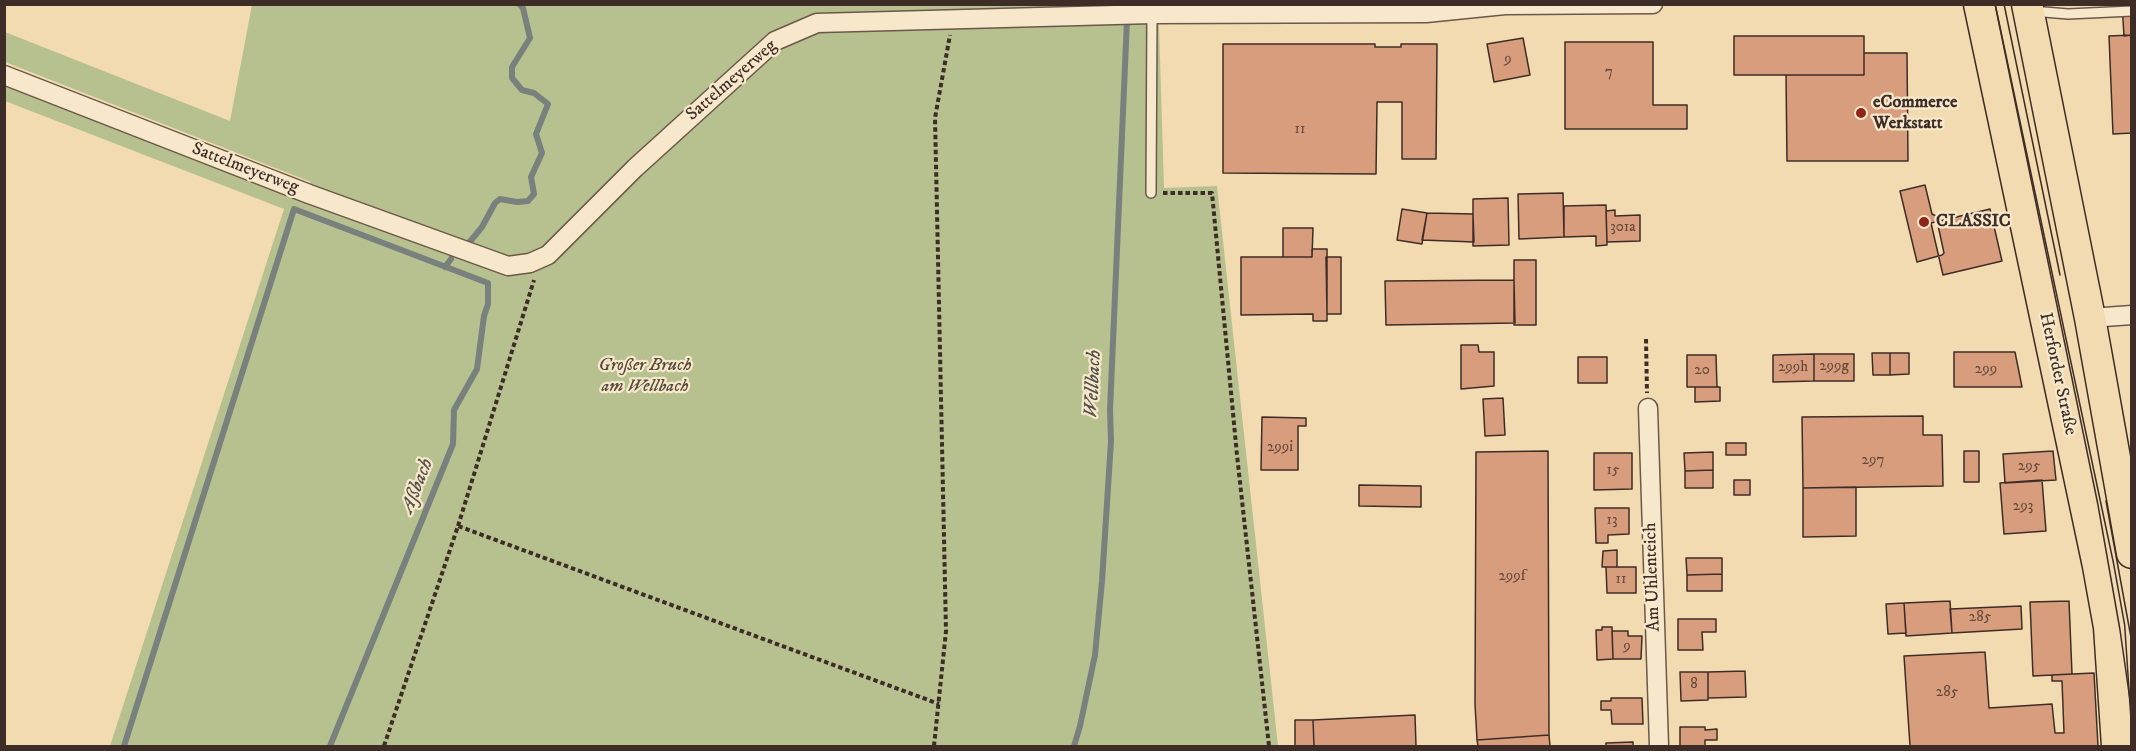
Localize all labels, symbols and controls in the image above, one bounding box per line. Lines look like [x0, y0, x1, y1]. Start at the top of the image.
street label: Sattelmeyerweg [682, 36, 782, 126]
house number: 9 [1504, 51, 1512, 69]
house number: 7 [1605, 64, 1613, 82]
place label: eCommerce Werkstatt [1873, 92, 1957, 134]
marker: eCommerce Werkstatt [1854, 106, 1868, 120]
house number: 11 [1294, 121, 1306, 139]
street label: Sattelmeyerweg [188, 139, 302, 199]
place label: CLASSIC [1936, 211, 2011, 233]
marker: CLASSIC [1917, 215, 1931, 229]
house number: 301a [1610, 219, 1636, 237]
street label: Herforder Straße [2033, 311, 2081, 437]
water label: Wellbach [1080, 349, 1108, 419]
park label: Großer Bruch am Wellbach [599, 355, 691, 398]
house number: 299g [1819, 358, 1849, 376]
house number: 299h [1778, 359, 1808, 377]
house number: 299 [1975, 361, 1997, 379]
house number: 20 [1694, 362, 1710, 380]
house number: 299i [1267, 439, 1293, 457]
house number: 297 [1862, 452, 1884, 470]
water label: Aßbach [396, 455, 440, 517]
house number: 295 [2018, 458, 2040, 476]
house number: 15 [1607, 462, 1619, 480]
house number: 293 [2013, 498, 2033, 516]
house number: 13 [1606, 512, 1618, 530]
street label: Am Uhlenteich [1640, 522, 1666, 632]
house number: 299f [1498, 568, 1526, 586]
house number: 11 [1615, 571, 1627, 589]
house number: 285 [1969, 609, 1991, 627]
house number: 9 [1623, 638, 1631, 656]
house number: 8 [1690, 676, 1698, 694]
house number: 285 [1936, 684, 1958, 702]

